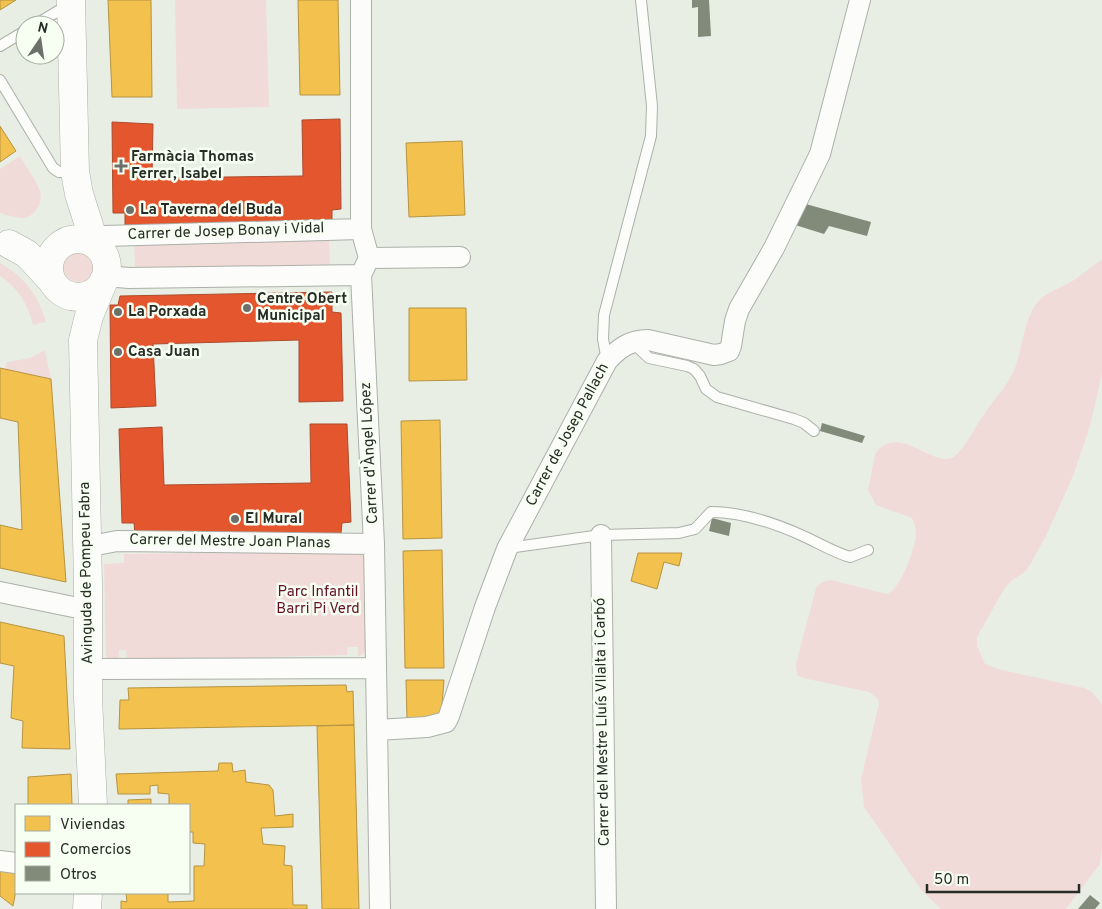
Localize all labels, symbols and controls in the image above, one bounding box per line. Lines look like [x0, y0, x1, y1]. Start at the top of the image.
north arrow [15, 15, 65, 65]
text: N [36, 19, 49, 38]
place label: Farmàcia Thomas Ferrer, Isabel [131, 148, 254, 184]
marker: Farmàcia Thomas Ferrer, Isabel [115, 160, 127, 172]
place label: La Taverna del Buda [140, 201, 282, 220]
marker: La Taverna del Buda [124, 204, 136, 216]
street label: Carrer de Josep Bonay i Vidal [127, 219, 325, 245]
place label: Centre Obert Municipal [257, 290, 347, 326]
marker: Centre Obert Municipal [241, 302, 253, 314]
place label: La Porxada [128, 303, 206, 322]
marker: La Porxada [112, 306, 124, 318]
place label: Casa Juan [128, 343, 200, 362]
marker: Casa Juan [112, 346, 124, 358]
street label: Carrer de Josep Pallach [522, 360, 614, 510]
street label: Carrer d'Àngel López [356, 382, 383, 524]
street label: Avinguda de Pompeu Fabra [76, 482, 98, 664]
place label: El Mural [245, 510, 302, 529]
marker: El Mural [229, 513, 241, 525]
street label: Carrer del Mestre Joan Planas [129, 531, 331, 553]
park label: Parc Infantil Barri Pi Verd [276, 583, 360, 619]
street label: Carrer del Mestre Lluís VIlalta i Carbó [591, 597, 615, 847]
legend [15, 804, 190, 894]
text: Viviendas [60, 816, 125, 835]
text: Comercios [60, 841, 131, 860]
scale bar [927, 862, 1080, 894]
text: Otros [60, 866, 97, 885]
text: 50 m [934, 871, 969, 890]

